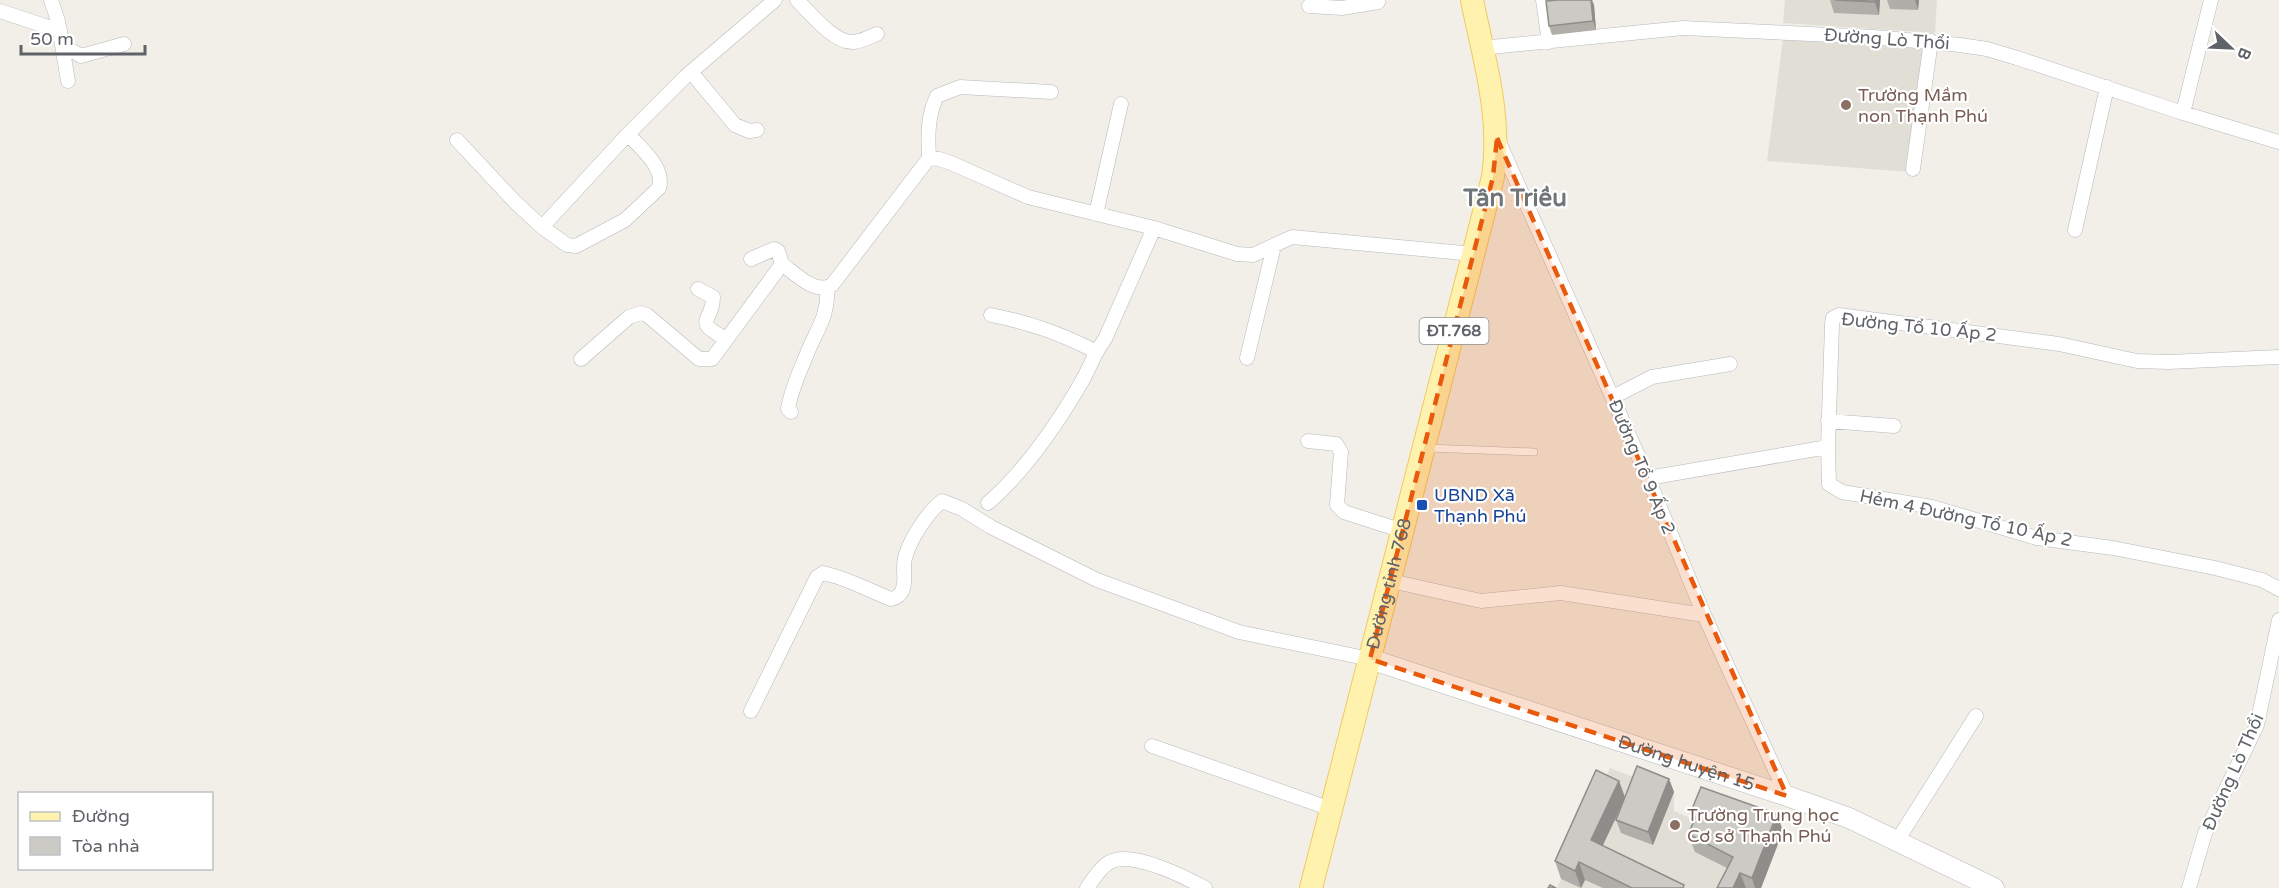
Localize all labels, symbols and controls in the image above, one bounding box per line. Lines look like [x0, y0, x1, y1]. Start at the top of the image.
scale bar [21, 18, 146, 56]
north arrow [2201, 18, 2261, 78]
street label: Đường Lò Thổi [1823, 24, 1951, 54]
text: 50 m [30, 28, 74, 50]
text: B [2233, 44, 2255, 62]
place label: Trường Mầm non Thạnh Phú [1858, 84, 1988, 127]
marker: Trường Mầm non Thạnh Phú [1839, 98, 1853, 112]
district label: Tân Triều [1462, 184, 1567, 213]
street label: Đường Tổ 10 Ấp 2 [1840, 308, 1998, 346]
road number: ĐT.768 [1420, 318, 1488, 344]
street label: Đường Tổ 9 Ấp 2 [1604, 396, 1680, 538]
place label: UBND Xã Thạnh Phú [1434, 484, 1526, 527]
street label: Hẻm 4 Đường Tổ 10 Ấp 2 [1858, 485, 2074, 551]
marker: UBND Xã Thạnh Phú [1415, 498, 1429, 512]
street label: Đường tỉnh 768 [1362, 516, 1416, 652]
street label: Đường Lò Thổi [2197, 710, 2269, 834]
street label: Đường huyện 15 [1615, 730, 1757, 796]
legend [18, 792, 213, 870]
place label: Trường Trung học Cơ sở Thạnh Phú [1687, 804, 1839, 847]
text: Đường [72, 805, 130, 827]
marker: Trường Trung học Cơ sở Thạnh Phú [1668, 818, 1682, 832]
text: Tòa nhà [72, 835, 140, 857]

